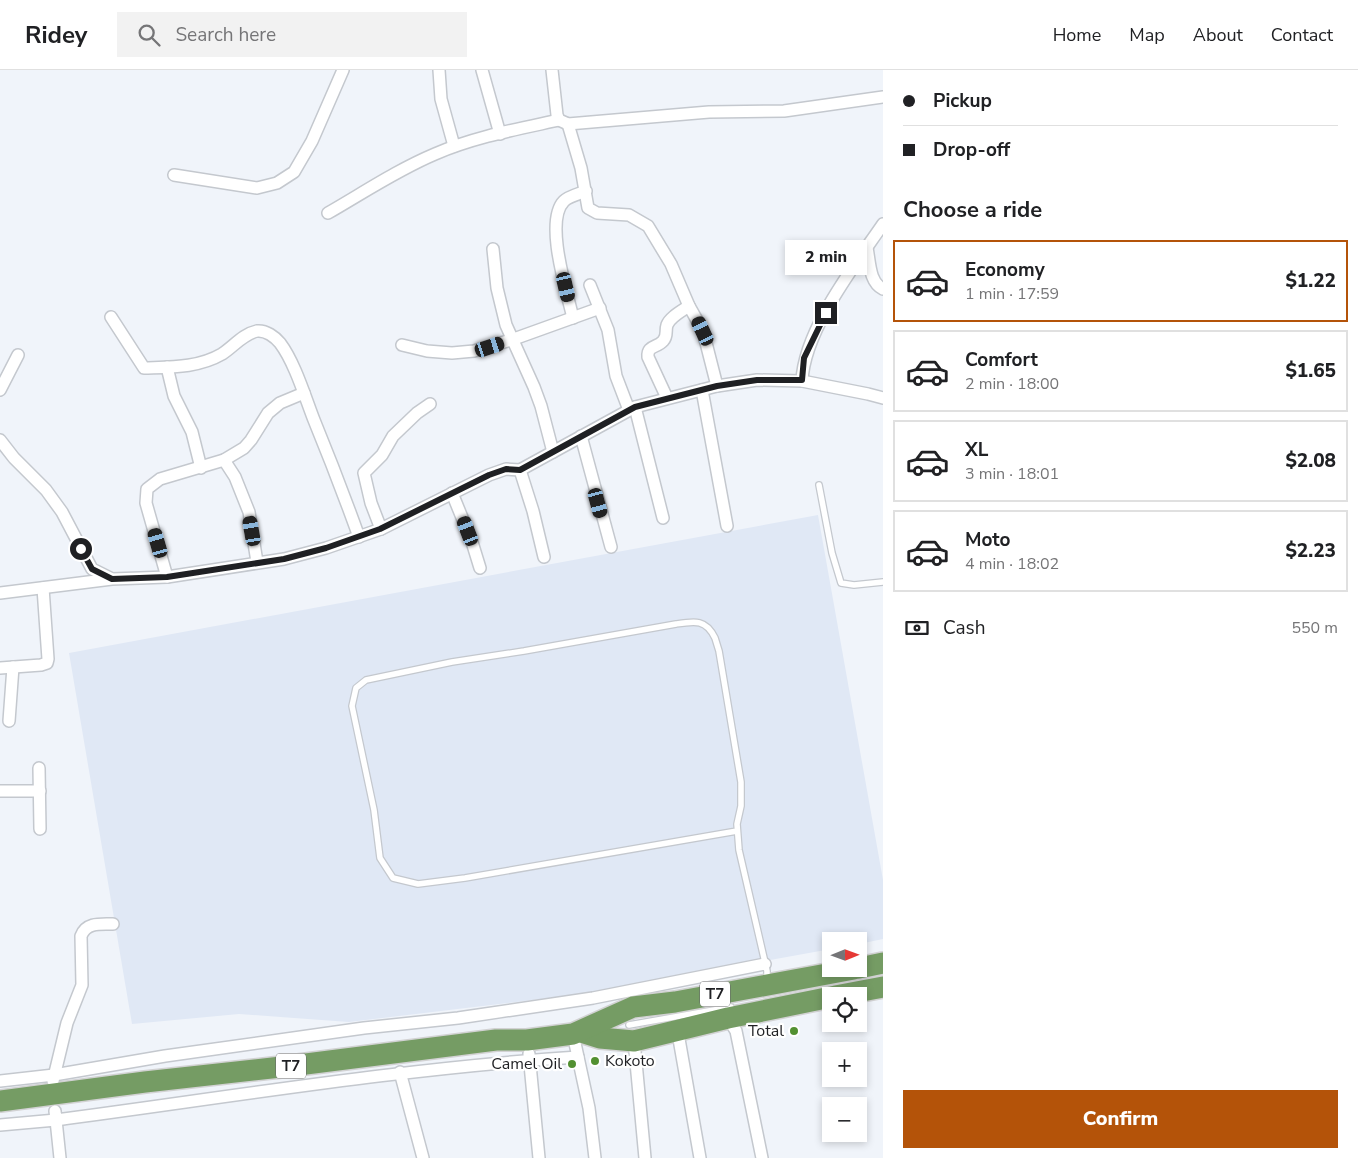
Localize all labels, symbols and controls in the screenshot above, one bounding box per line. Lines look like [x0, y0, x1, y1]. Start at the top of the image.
search box [117, 12, 467, 57]
text: Ridey [25, 19, 87, 51]
icon: search [135, 21, 163, 49]
text: Search here [175, 22, 276, 48]
text: Home [1053, 23, 1101, 47]
text: Map [1129, 23, 1165, 47]
text: About [1193, 23, 1243, 47]
text: Contact [1271, 23, 1333, 47]
text: Pickup [933, 88, 992, 114]
text: Drop-off [933, 137, 1010, 163]
text: Choose a ride [903, 195, 1042, 225]
callout: 2 min [785, 240, 867, 276]
text: 2 min [805, 246, 847, 268]
text: Economy [965, 257, 1045, 283]
icon: car [905, 259, 950, 304]
text: $1.22 [1285, 268, 1336, 294]
car [555, 271, 576, 303]
text: 1 min · 17:59 [965, 283, 1059, 305]
route end [815, 302, 837, 324]
car [689, 314, 716, 348]
car [473, 335, 506, 359]
text: Comfort [965, 347, 1038, 373]
icon: car [905, 349, 950, 394]
text: $1.65 [1285, 358, 1336, 384]
text: 2 min · 18:00 [965, 373, 1059, 395]
text: XL [965, 437, 988, 463]
icon: car [905, 439, 950, 484]
text: $2.08 [1285, 448, 1336, 474]
text: 3 min · 18:01 [965, 463, 1059, 485]
car [586, 487, 609, 519]
car [455, 514, 480, 548]
car [242, 515, 261, 547]
car [146, 527, 169, 559]
text: Moto [965, 527, 1011, 553]
icon: car [905, 529, 950, 574]
route start [70, 538, 92, 560]
text: $2.23 [1285, 538, 1336, 564]
text: 4 min · 18:02 [965, 553, 1059, 575]
icon: cash [903, 614, 931, 642]
text: Cash [943, 615, 985, 641]
text: 550 m [1291, 617, 1338, 639]
north arrow [822, 932, 868, 978]
map controls [822, 932, 867, 1142]
road number: T7 [700, 982, 730, 1006]
button: locate [822, 987, 867, 1032]
place label: Total [748, 1020, 784, 1042]
marker: Total [788, 1025, 800, 1037]
button: + [822, 1042, 867, 1087]
place label: Kokoto [605, 1050, 655, 1072]
place label: Camel Oil [491, 1053, 562, 1075]
road number: T7 [276, 1054, 306, 1078]
marker: Kokoto [589, 1055, 601, 1067]
marker: Camel Oil [566, 1058, 578, 1070]
button: Confirm [903, 1090, 1338, 1148]
button: − [822, 1097, 867, 1142]

